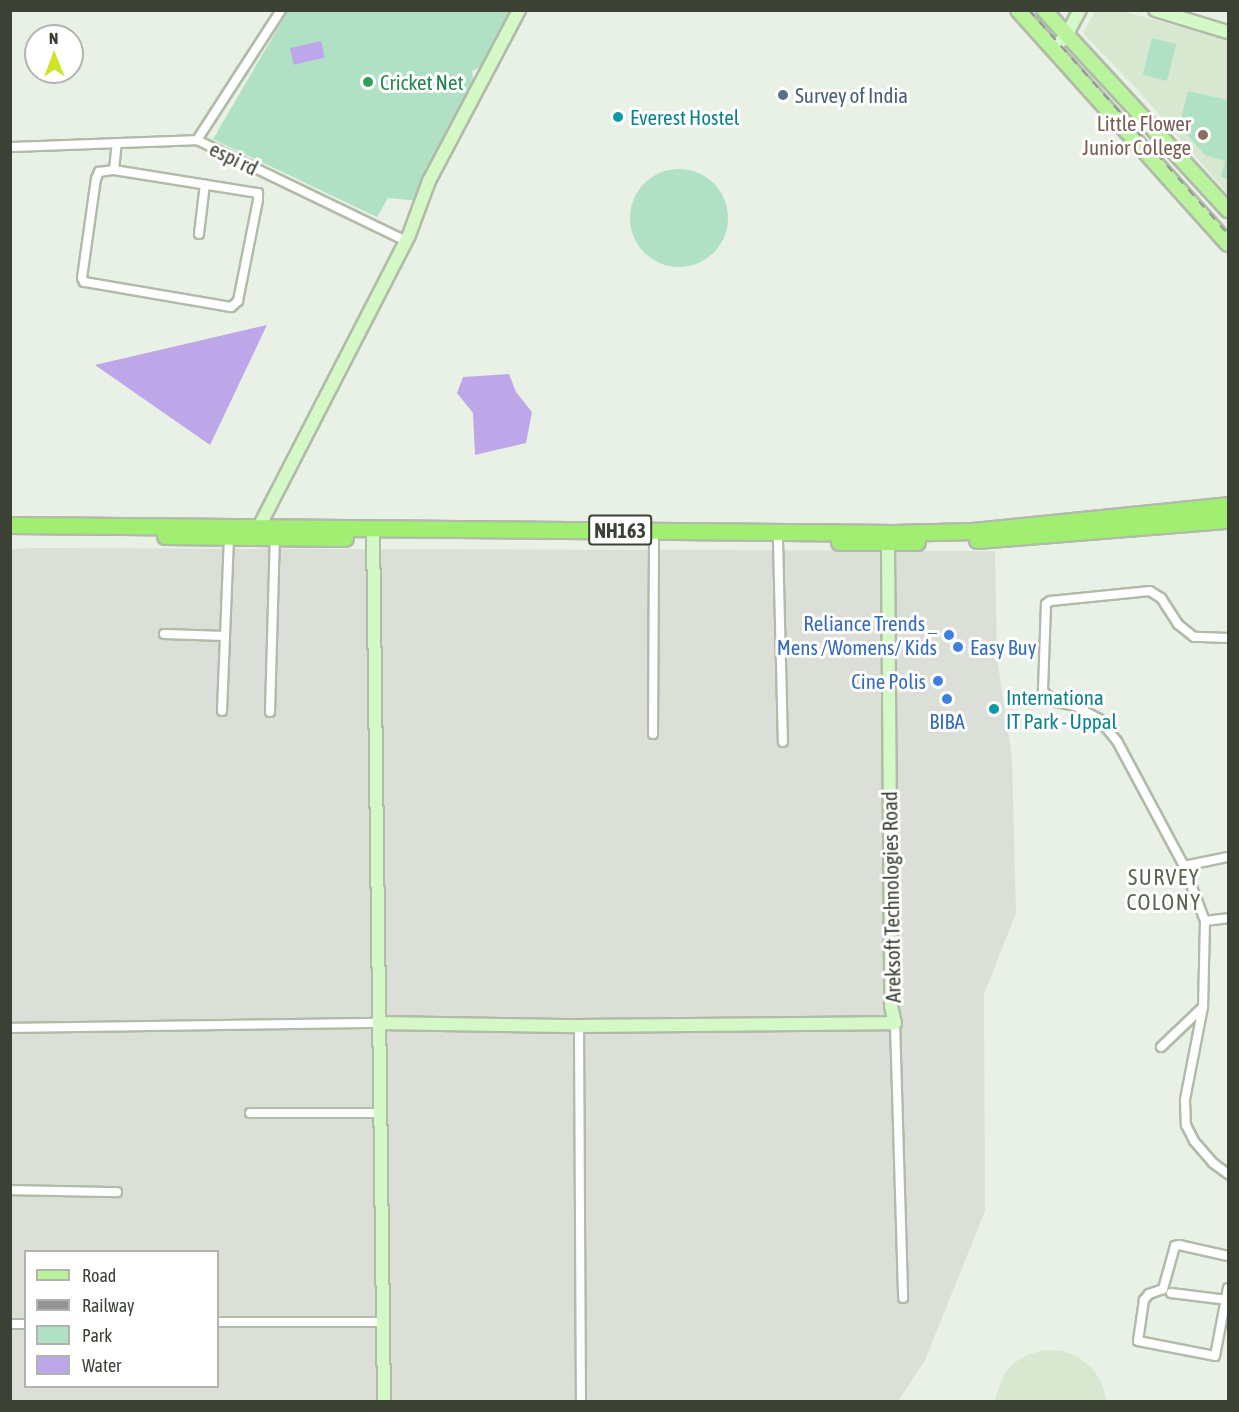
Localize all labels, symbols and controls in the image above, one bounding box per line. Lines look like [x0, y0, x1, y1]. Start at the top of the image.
north arrow [24, 24, 84, 84]
text: N [49, 29, 59, 47]
place label: Cricket Net [380, 69, 463, 95]
marker: Cricket Net [361, 75, 375, 89]
place label: Survey of India [795, 82, 908, 108]
marker: Survey of India [776, 88, 790, 102]
place label: Everest Hostel [630, 104, 739, 130]
marker: Everest Hostel [611, 110, 625, 124]
place label: Little Flower Junior College [1082, 110, 1191, 160]
marker: Little Flower Junior College [1196, 128, 1210, 142]
street label: espi rd [206, 136, 262, 180]
road number: NH163 [587, 513, 653, 547]
place label: Reliance Trends _ Mens /Womens/ Kids [777, 610, 937, 660]
marker: Reliance Trends _ Mens /Womens/ Kids [942, 628, 956, 642]
place label: Easy Buy [970, 634, 1036, 660]
marker: Easy Buy [951, 640, 965, 654]
place label: Cine Polis [851, 668, 926, 694]
marker: Cine Polis [931, 674, 945, 688]
place label: Internationa IT Park - Uppal [1006, 684, 1117, 734]
marker: BIBA [940, 692, 954, 706]
marker: Internationa IT Park - Uppal [987, 702, 1001, 716]
place label: BIBA [929, 708, 965, 734]
street label: Areksoft Technologies Road [877, 791, 905, 1003]
district label: SURVEY COLONY [1127, 864, 1201, 915]
legend [24, 1250, 219, 1388]
text: Road [82, 1265, 116, 1286]
text: Railway [82, 1295, 134, 1316]
text: Park [82, 1325, 112, 1346]
text: Water [82, 1355, 121, 1376]

